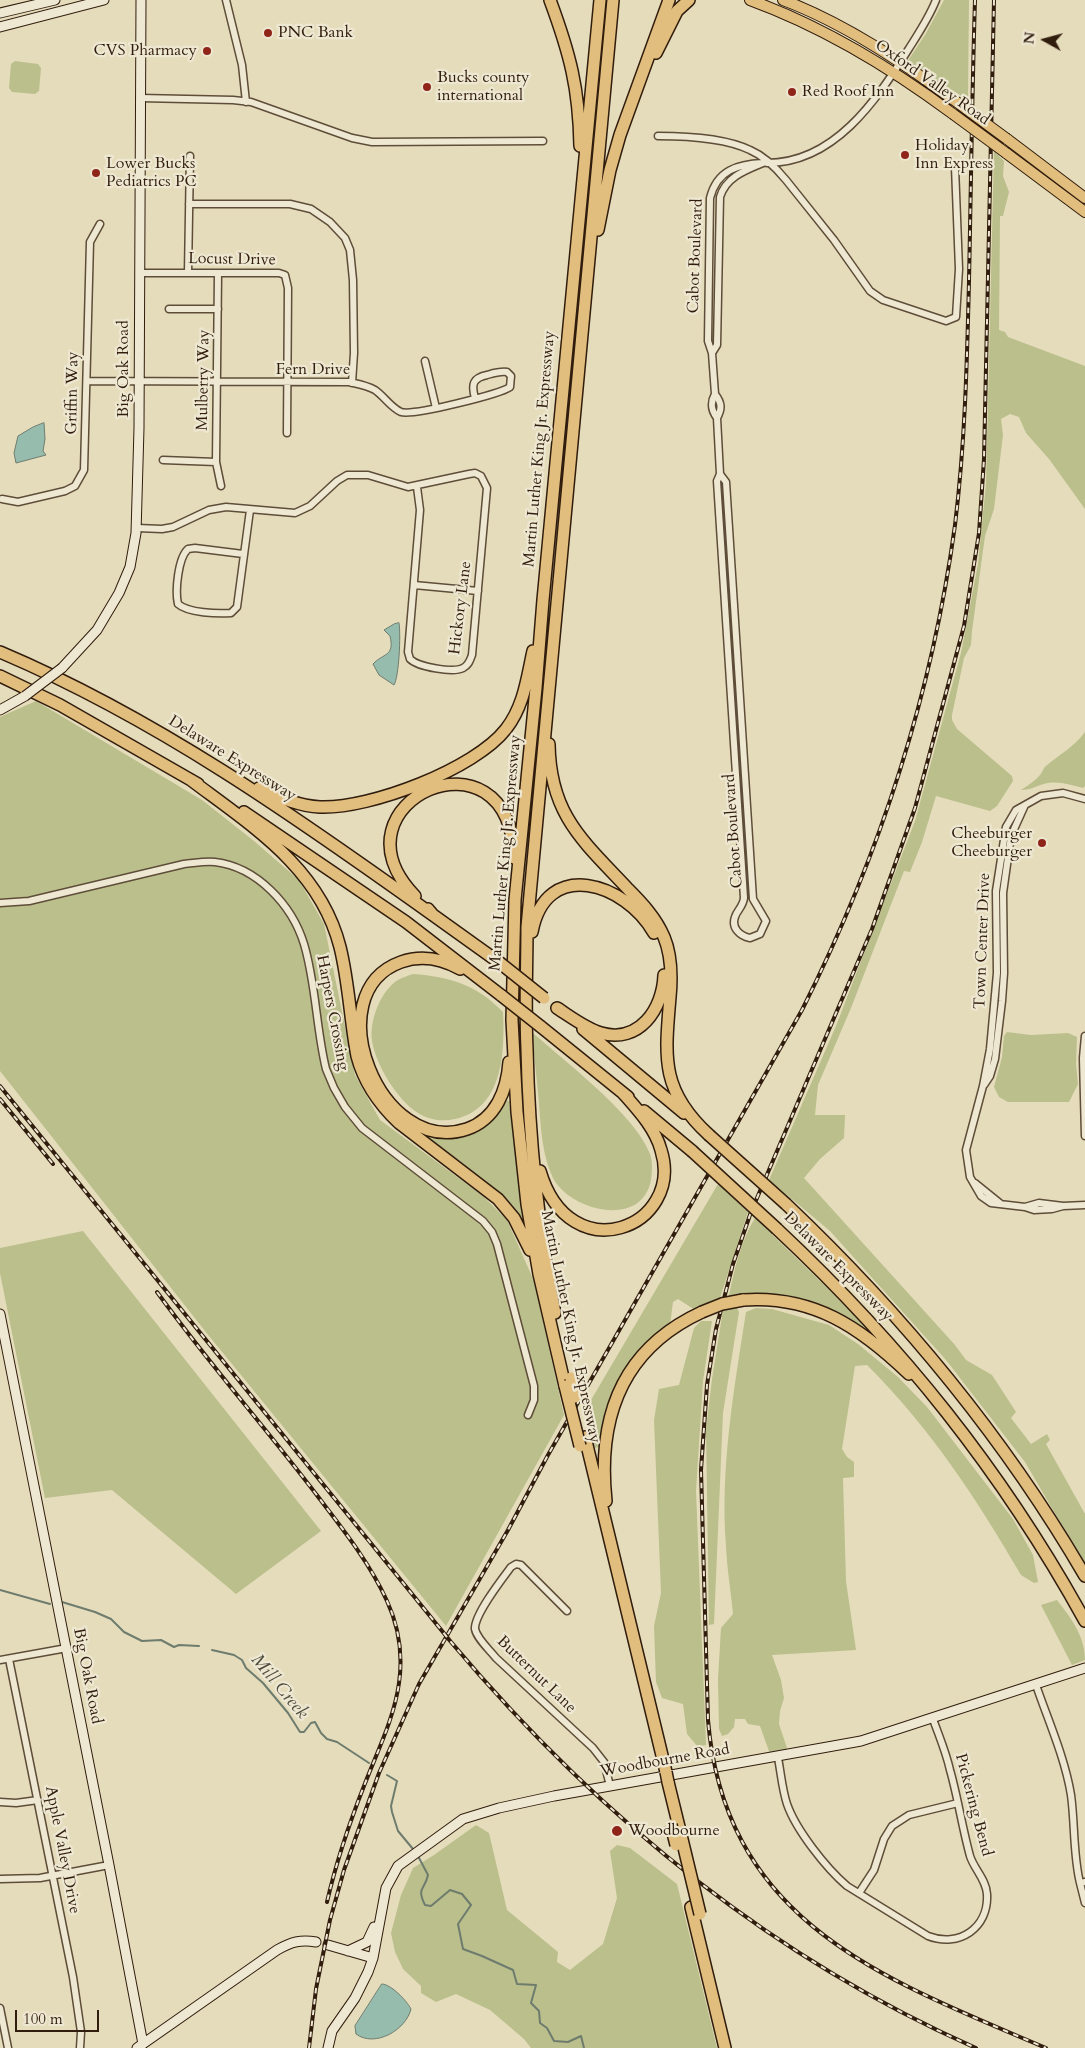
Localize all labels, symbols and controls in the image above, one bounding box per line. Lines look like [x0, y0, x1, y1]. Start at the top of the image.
north arrow [1020, 15, 1070, 65]
place label: PNC Bank [278, 23, 353, 43]
marker: PNC Bank [262, 27, 274, 39]
text: N [1019, 31, 1040, 45]
street label: Oxford Valley Road [871, 36, 993, 130]
place label: CVS Pharmacy [94, 41, 197, 61]
marker: CVS Pharmacy [201, 45, 213, 57]
place label: Bucks county international [437, 68, 529, 106]
marker: Bucks county international [421, 81, 433, 93]
place label: Red Roof Inn [802, 82, 894, 102]
marker: Red Roof Inn [786, 86, 798, 98]
place label: Holiday Inn Express [915, 136, 993, 174]
marker: Holiday Inn Express [899, 149, 911, 161]
place label: Lower Bucks Pediatrics PC [106, 154, 197, 192]
marker: Lower Bucks Pediatrics PC [90, 167, 102, 179]
street label: Cabot Boulevard [684, 198, 708, 314]
street label: Locust Drive [188, 250, 276, 270]
street label: Big Oak Road [114, 320, 134, 418]
street label: Mulberry Way [194, 329, 214, 431]
street label: Martin Luther King Jr. Expressway [520, 330, 560, 568]
street label: Griffin Way [63, 351, 83, 435]
street label: Fern Drive [276, 360, 350, 380]
street label: Hickory Lane [446, 560, 476, 656]
street label: Delaware Expressway [165, 712, 299, 806]
street label: Martin Luther King Jr. Expressway [486, 734, 526, 972]
street label: Cabot Boulevard [720, 773, 748, 889]
place label: Cheeburger Cheeburger [951, 824, 1032, 862]
marker: Cheeburger Cheeburger [1036, 837, 1048, 849]
street label: Town Center Drive [971, 873, 995, 1009]
street label: Harpers Crossing [311, 954, 353, 1072]
street label: Delaware Expressway [779, 1208, 897, 1326]
street label: Martin Luther King Jr. Expressway [536, 1209, 604, 1445]
street label: Big Oak Road [68, 1626, 106, 1726]
street label: Butternut Lane [492, 1632, 580, 1718]
water label: Mill Creek [246, 1650, 312, 1724]
street label: Woodbourne Road [599, 1740, 731, 1782]
street label: Pickering Bend [950, 1752, 996, 1858]
street label: Apple Valley Drive [40, 1785, 84, 1915]
place label: Woodbourne [628, 1821, 720, 1841]
marker: Woodbourne [610, 1824, 624, 1838]
scale bar [18, 2000, 101, 2032]
text: 100 m [23, 2009, 63, 2029]

